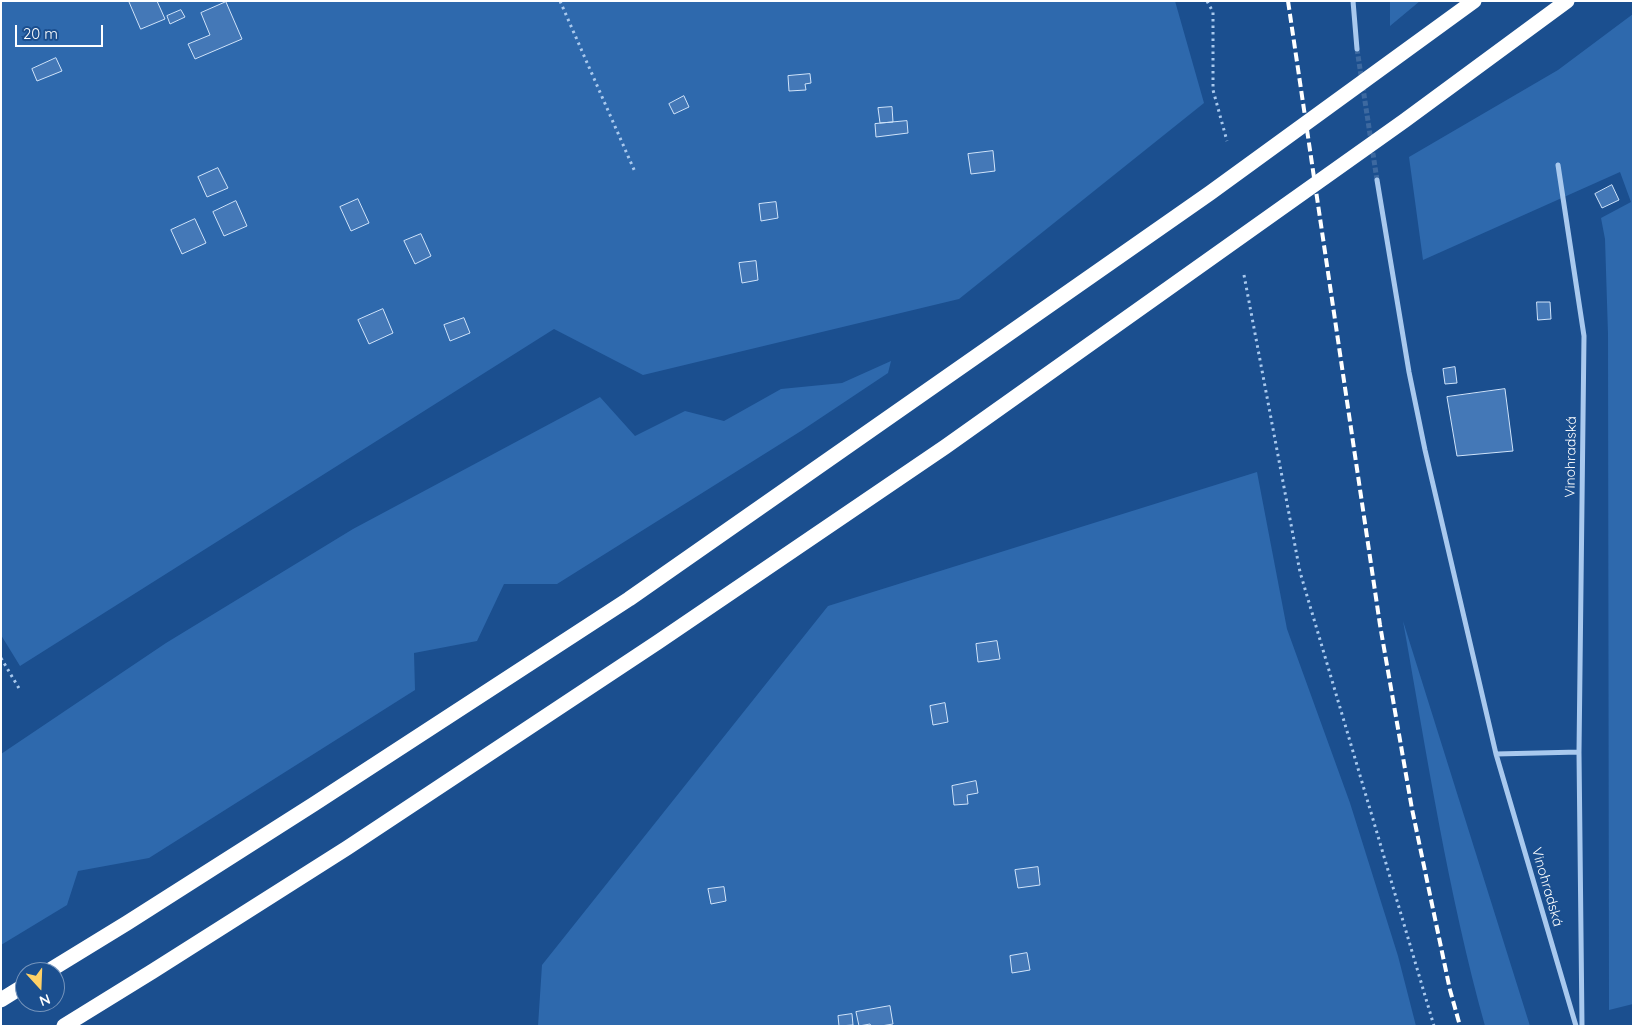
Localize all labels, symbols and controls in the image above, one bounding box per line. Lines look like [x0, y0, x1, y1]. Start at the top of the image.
scale bar [18, 15, 105, 47]
text: 20 m [23, 24, 58, 43]
street label: Vinohradská [1562, 416, 1580, 498]
street label: Vinohradská [1528, 846, 1566, 928]
north arrow [15, 962, 65, 1012]
text: N [37, 990, 53, 1010]

